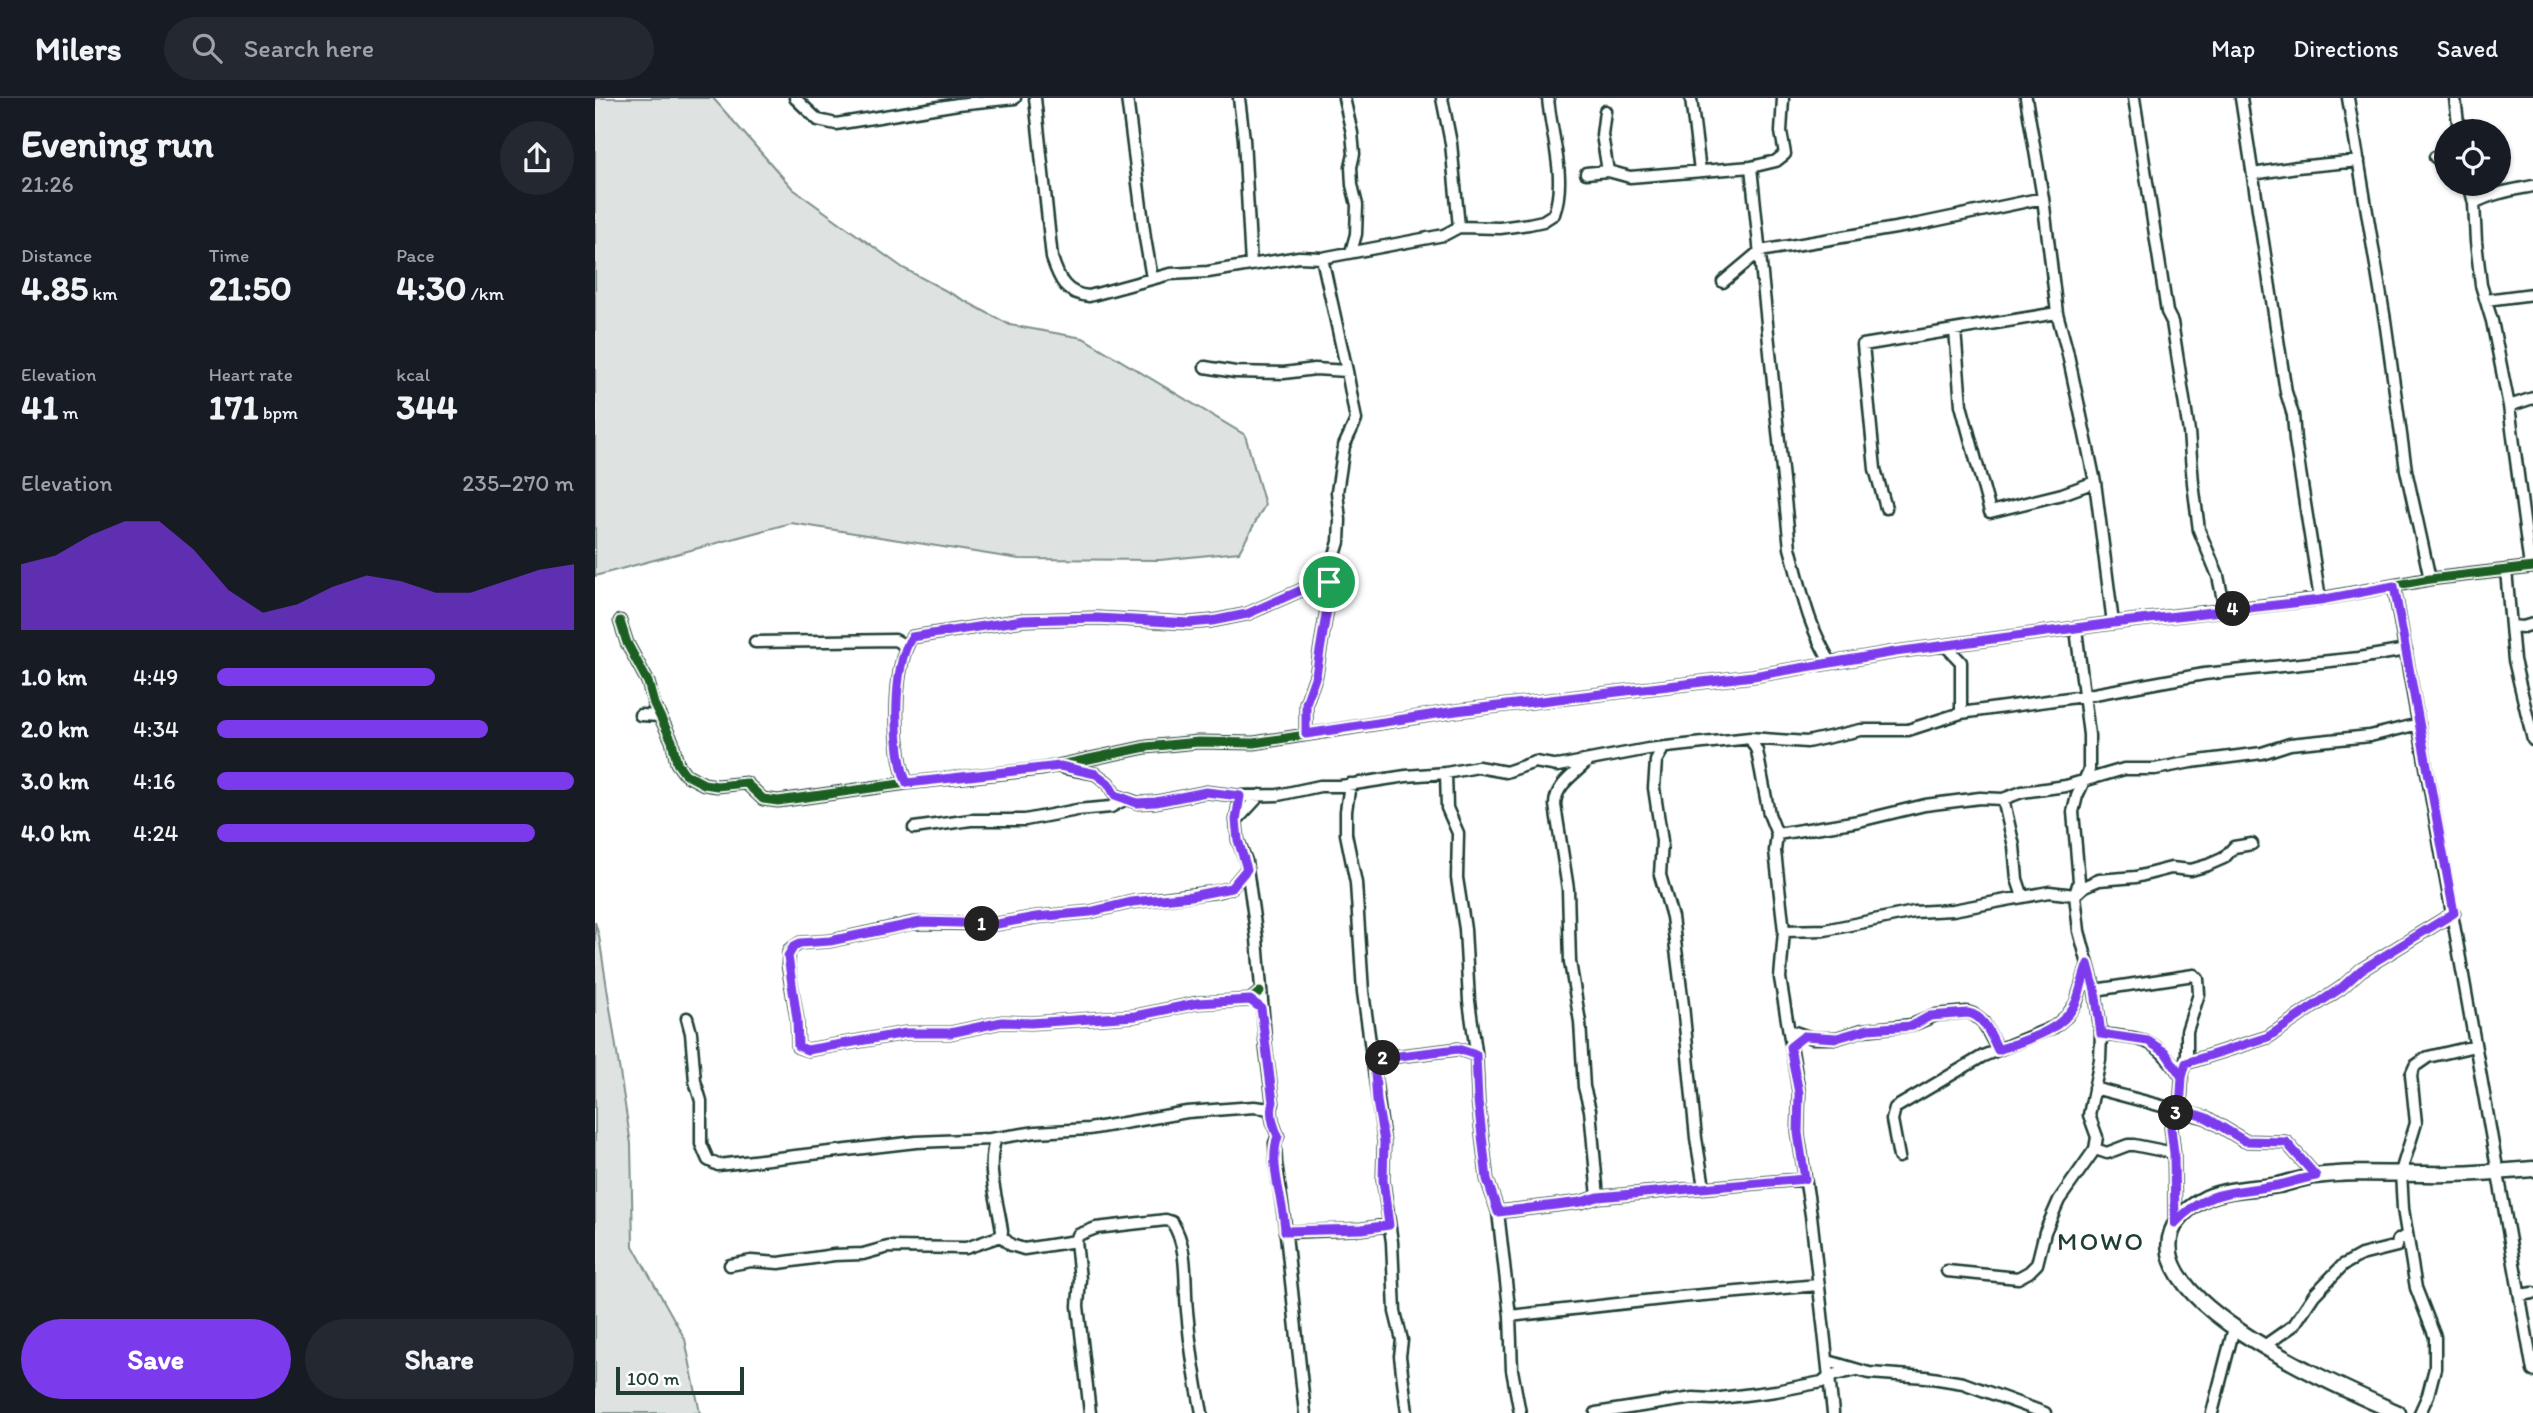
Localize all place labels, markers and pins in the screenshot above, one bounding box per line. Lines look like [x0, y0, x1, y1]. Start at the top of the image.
pin [1299, 552, 1359, 612]
pin: 4 [2215, 592, 2251, 626]
pin: 1 [965, 906, 999, 942]
pin: 2 [1365, 1040, 1401, 1076]
pin: 3 [2159, 1096, 2193, 1130]

